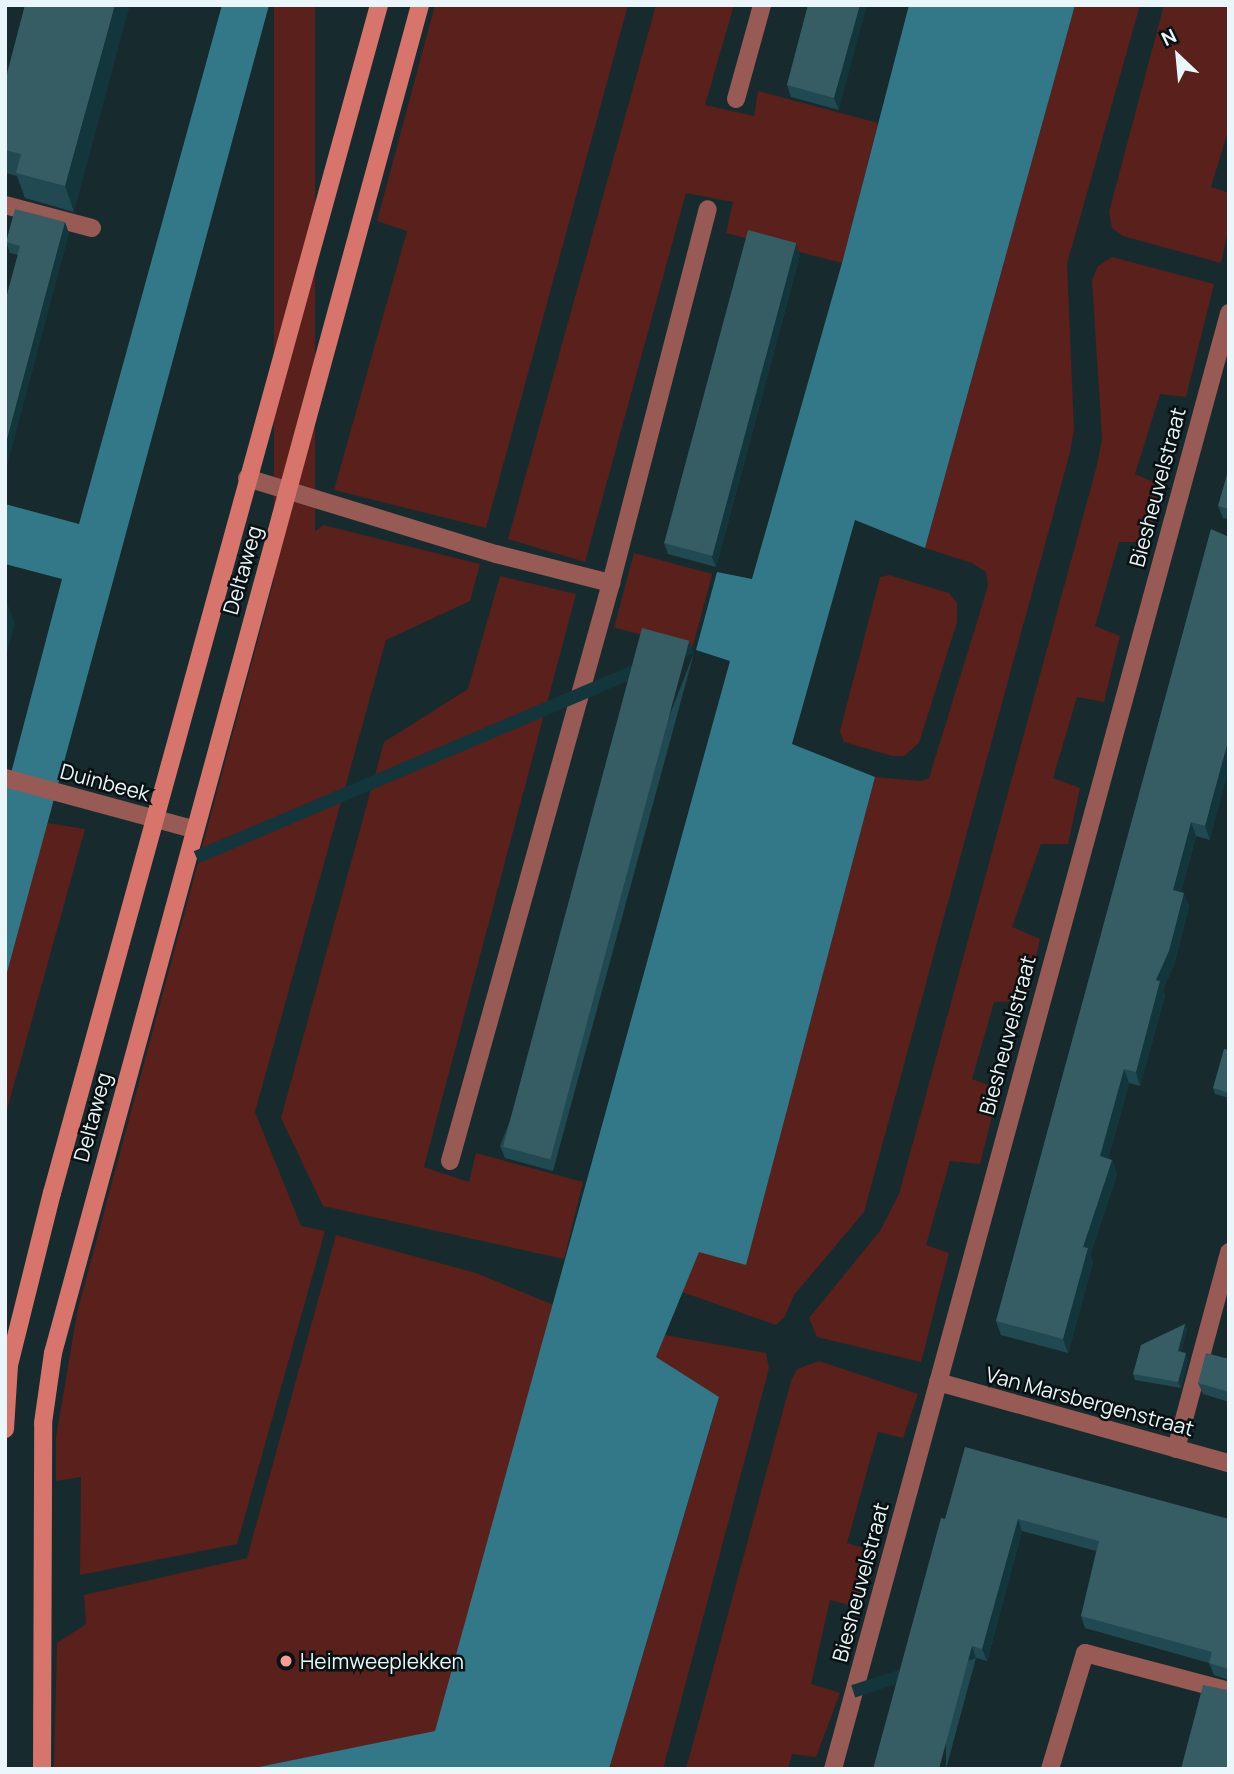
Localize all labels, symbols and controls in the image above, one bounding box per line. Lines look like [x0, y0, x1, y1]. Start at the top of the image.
north arrow [1143, 21, 1213, 91]
text: N [1157, 22, 1181, 52]
street label: Biesheuvelstraat [1124, 405, 1190, 569]
street label: Deltaweg [217, 523, 267, 617]
street label: Duinbeek [58, 758, 152, 806]
street label: Biesheuvelstraat [974, 953, 1040, 1117]
street label: Deltaweg [68, 1070, 116, 1164]
street label: Van Marsbergenstraat [983, 1361, 1197, 1441]
street label: Biesheuvelstraat [827, 1500, 893, 1664]
place label: Heimweeplekken [300, 1648, 464, 1674]
marker: Heimweeplekken [278, 1653, 294, 1669]

